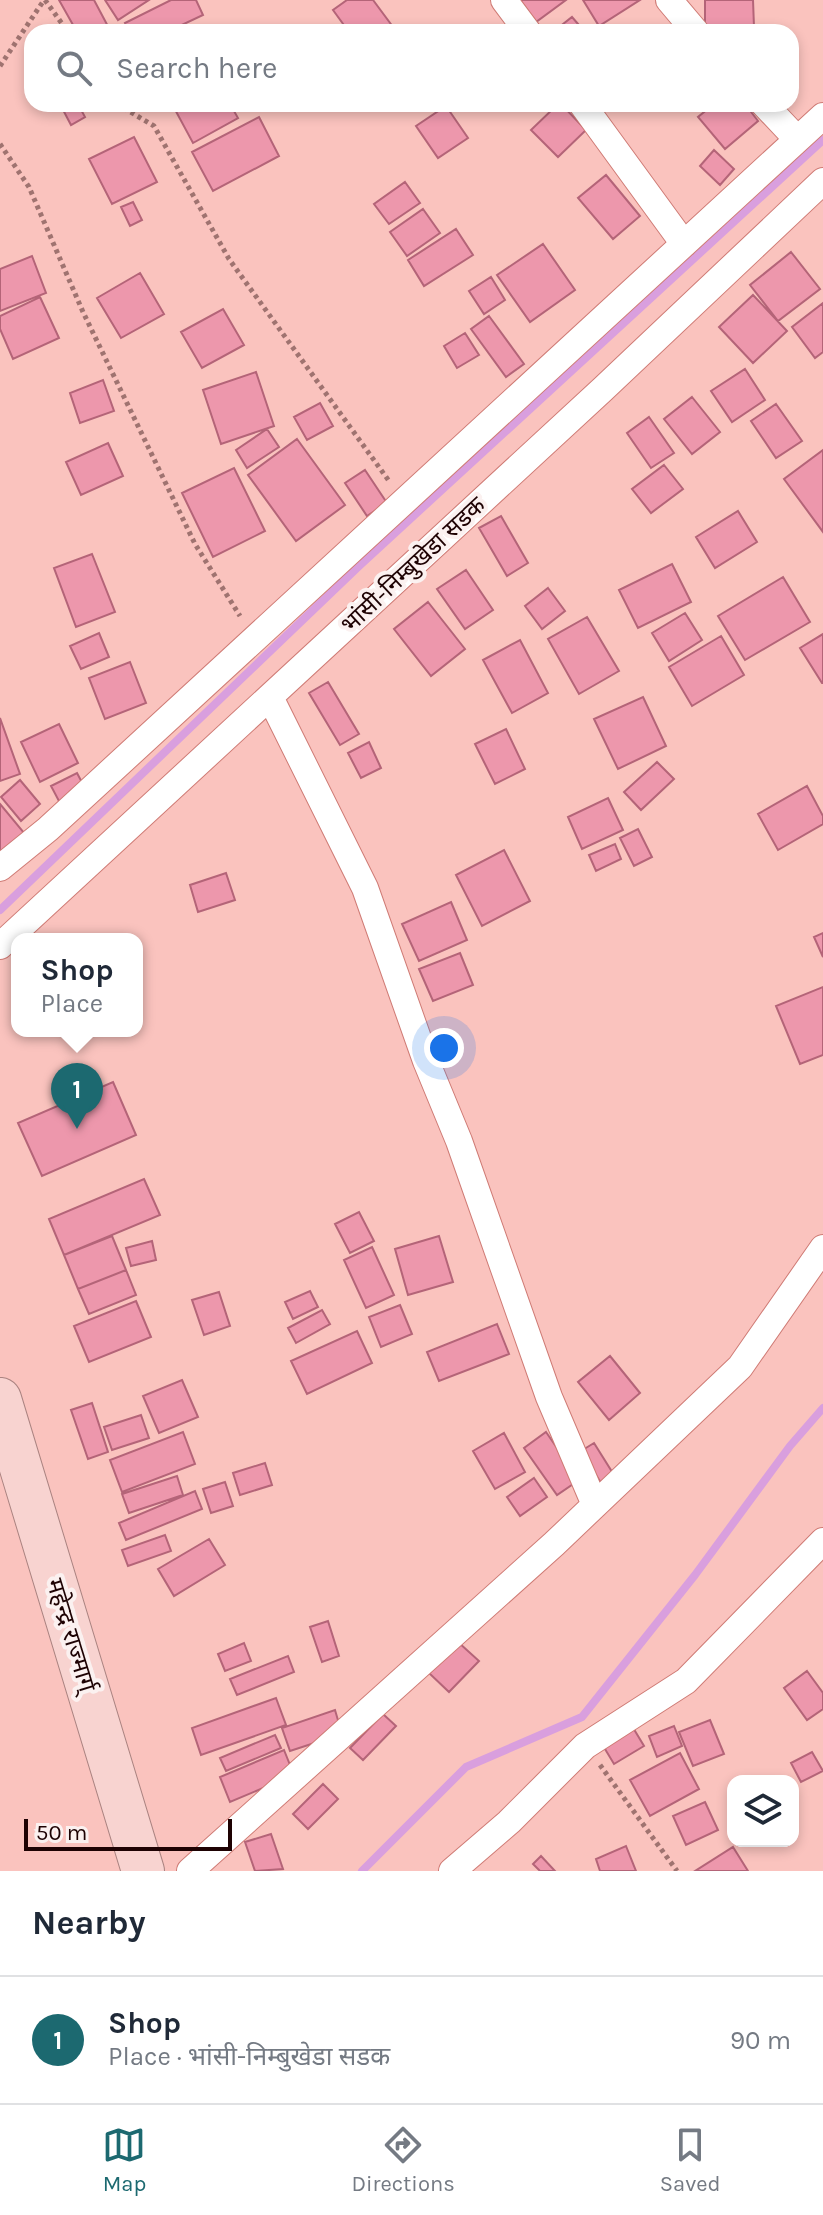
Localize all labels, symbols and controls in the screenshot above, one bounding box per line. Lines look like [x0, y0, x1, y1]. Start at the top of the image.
search box [24, 24, 799, 112]
icon: search [52, 46, 96, 90]
text: Search here [116, 50, 277, 86]
street label: भांसी-निम्बुखेडा सडक [335, 491, 492, 640]
popup [11, 933, 143, 1037]
text: Shop [40, 952, 114, 988]
text: Place [40, 988, 103, 1019]
your location [424, 1028, 464, 1068]
pin: 1 [51, 1063, 103, 1129]
street label: महेन्द्र राज्मार्ग् [41, 1575, 103, 1699]
map controls [727, 1775, 799, 1847]
button: layers [727, 1775, 799, 1847]
scale bar [24, 1815, 232, 1851]
text: 50 m [36, 1820, 87, 1846]
text: Nearby [32, 1903, 146, 1943]
text: Shop [108, 2005, 181, 2041]
text: 1 [53, 2025, 63, 2056]
text: 90 m [730, 2025, 791, 2056]
text: Place · भांसी-निम्बुखेडा सडक [108, 2041, 390, 2072]
tab: Map [102, 2123, 146, 2197]
tab: Directions [351, 2123, 455, 2197]
tab: Saved [660, 2123, 721, 2197]

